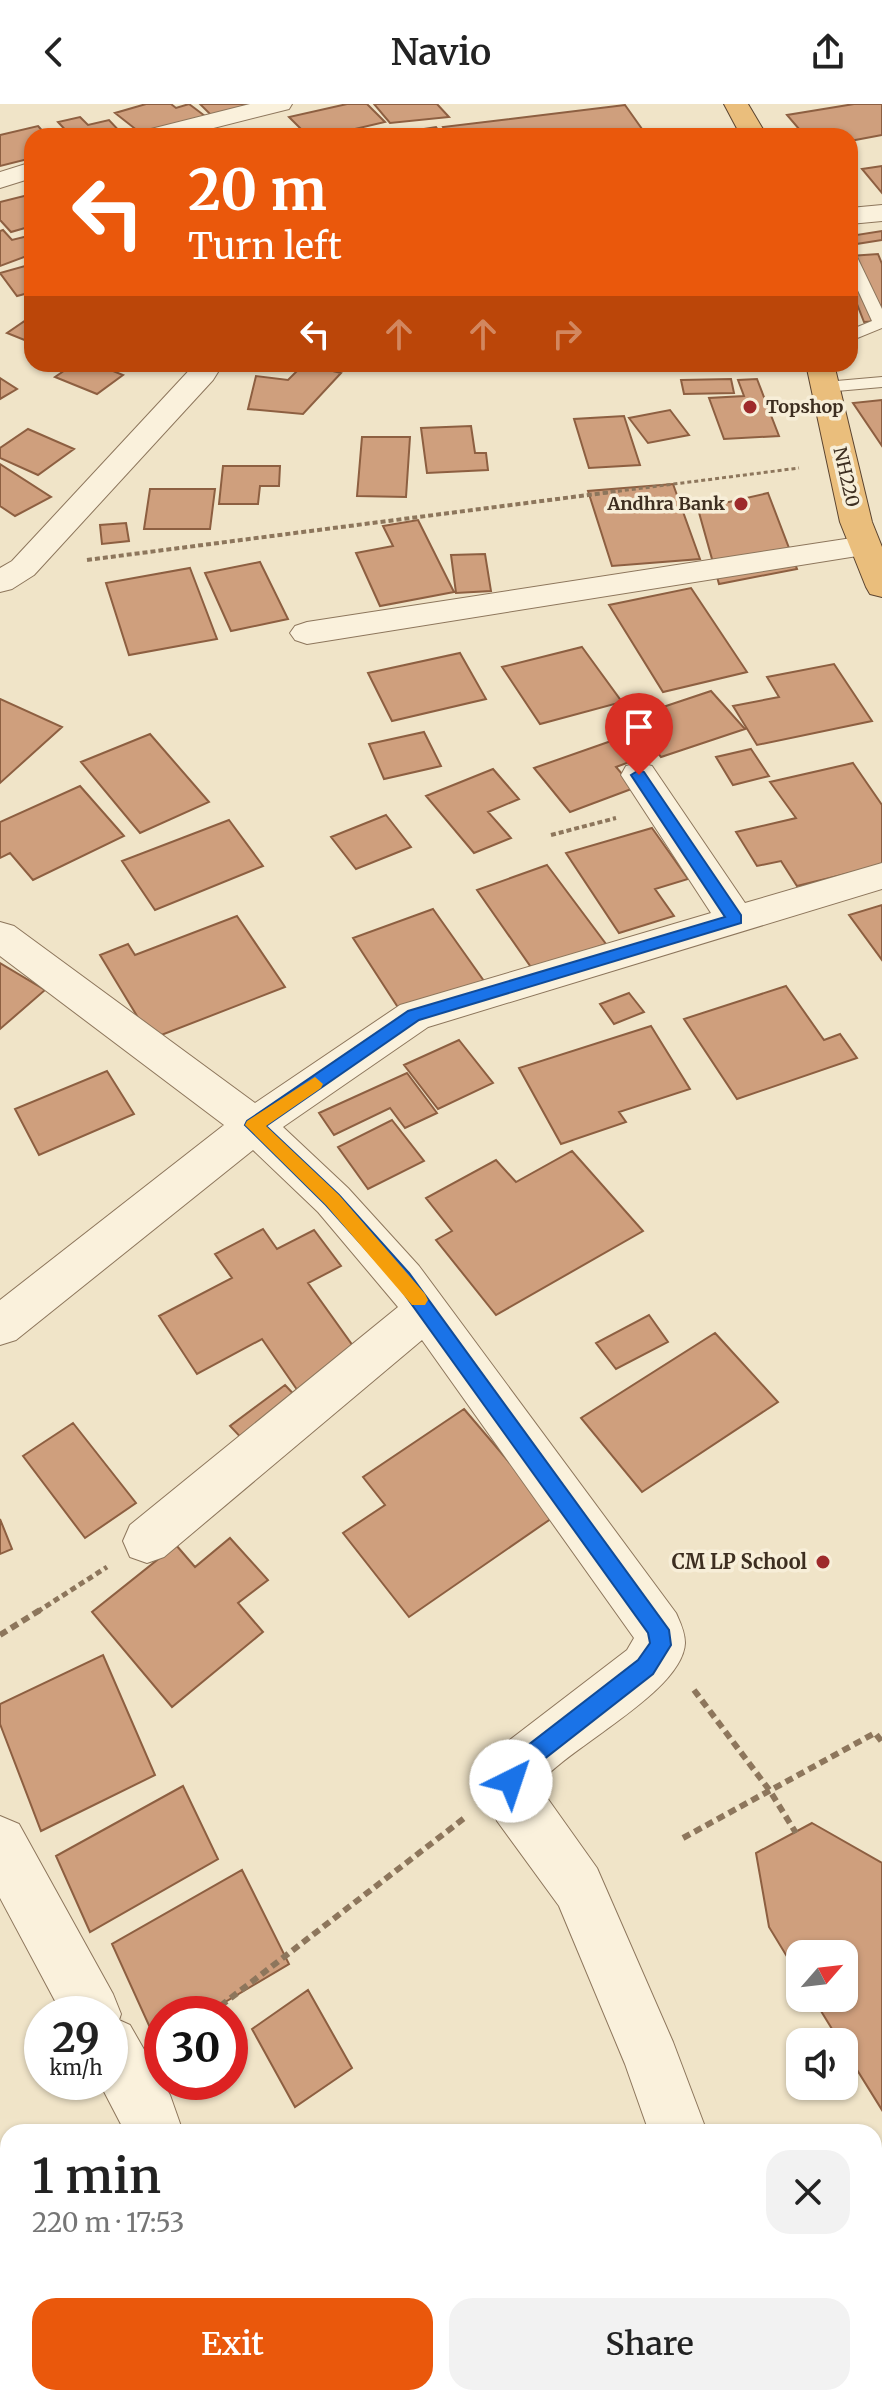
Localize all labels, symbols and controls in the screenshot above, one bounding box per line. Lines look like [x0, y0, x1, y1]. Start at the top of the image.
icon: back [32, 30, 76, 74]
text: Navio [391, 30, 491, 75]
icon: share [806, 30, 850, 74]
text: 20 m [188, 155, 327, 225]
icon: left [56, 160, 160, 264]
text: Turn left [188, 224, 342, 269]
icon: left [293, 312, 337, 356]
icon: ahead [377, 312, 421, 356]
icon: ahead [461, 312, 505, 356]
icon: right [545, 312, 589, 356]
place label: Topshop [766, 395, 844, 418]
marker: Topshop [741, 398, 759, 416]
street label: NH220 [828, 445, 865, 509]
place label: Andhra Bank [607, 492, 725, 515]
marker: Andhra Bank [732, 495, 750, 513]
pin [605, 693, 673, 775]
icon: arrive [617, 705, 661, 749]
place label: CM LP School [672, 1549, 807, 1574]
marker: CM LP School [814, 1553, 832, 1571]
position arrow [469, 1739, 553, 1823]
north arrow [786, 1940, 858, 2012]
map controls [786, 1940, 858, 2100]
speed limit sign: 30 [144, 1996, 248, 2100]
text: 29 [52, 2013, 100, 2063]
button: sound [786, 2028, 858, 2100]
text: km/h [50, 2055, 102, 2080]
text: 1 min [32, 2146, 161, 2206]
button: close [766, 2150, 850, 2234]
text: 220 m · 17:53 [32, 2206, 184, 2239]
button: Exit [32, 2298, 433, 2390]
button: Share [449, 2298, 850, 2390]

